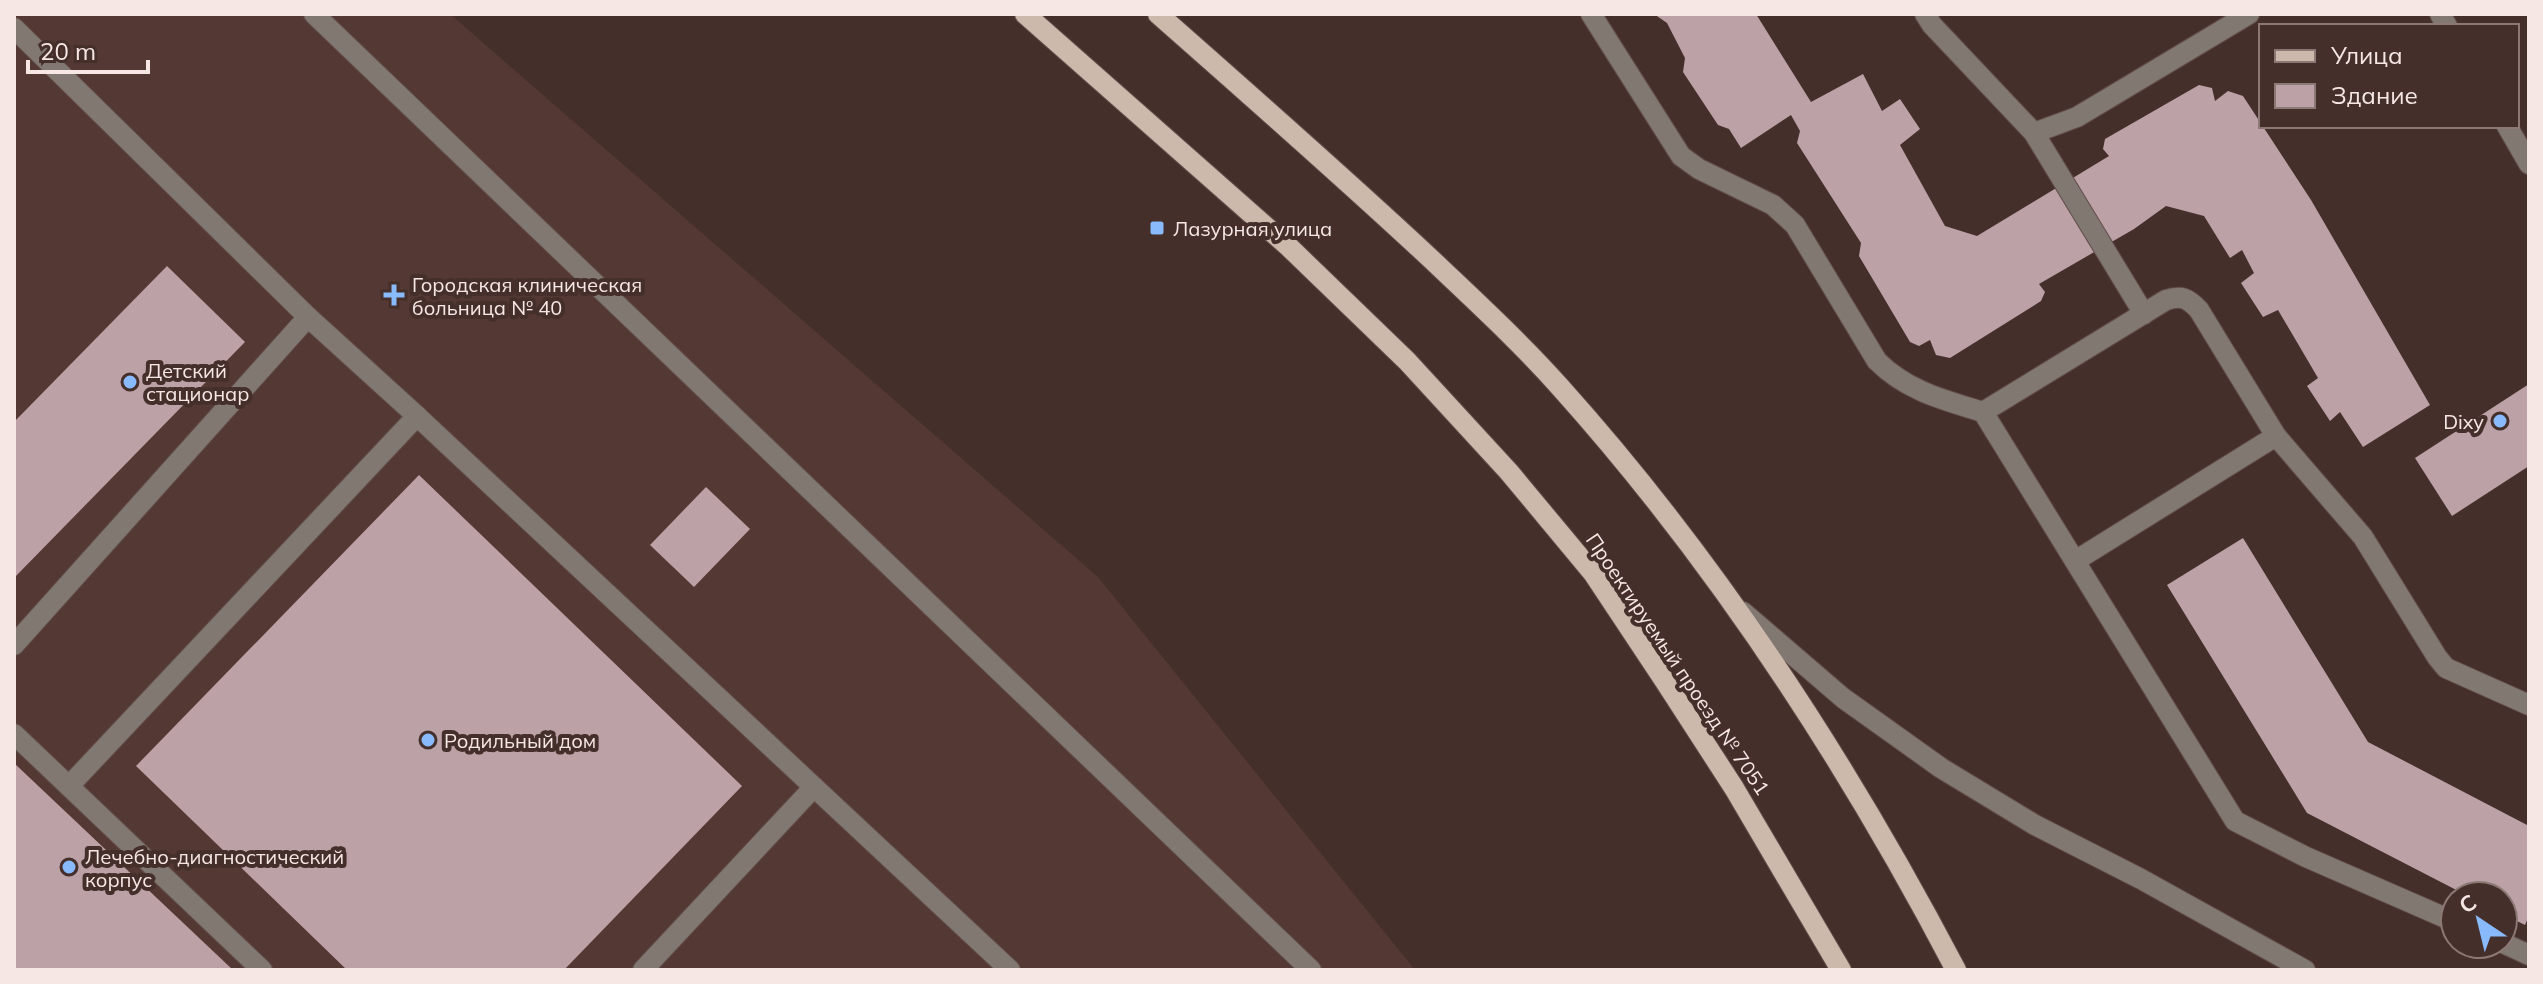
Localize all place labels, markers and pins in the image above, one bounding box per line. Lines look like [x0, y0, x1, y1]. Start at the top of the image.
place label: Лазурная улица [1173, 216, 1332, 241]
marker: Лазурная улица [1148, 219, 1166, 237]
place label: Городская клиническая больница № 40 [412, 272, 642, 320]
marker: Городская клиническая больница № 40 [383, 284, 405, 306]
place label: Детский стационар [146, 358, 250, 406]
marker: Детский стационар [121, 373, 139, 391]
place label: Dixy [2443, 409, 2484, 434]
marker: Dixy [2491, 412, 2509, 430]
place label: Родильный дом [444, 728, 596, 753]
marker: Родильный дом [419, 731, 437, 749]
place label: Лечебно-диагностический корпус [85, 844, 344, 892]
marker: Лечебно-диагностический корпус [60, 858, 78, 876]

